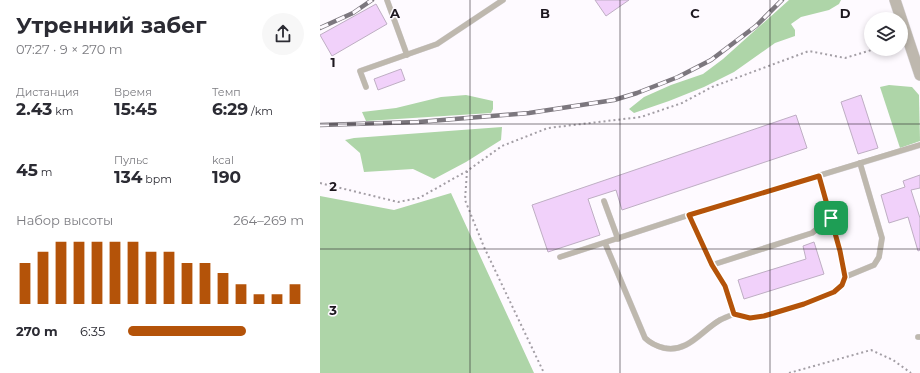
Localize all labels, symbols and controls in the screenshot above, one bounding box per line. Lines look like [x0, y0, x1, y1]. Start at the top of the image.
text: A [389, 5, 401, 21]
text: B [540, 5, 550, 21]
text: C [690, 5, 700, 21]
text: D [840, 5, 851, 21]
text: Утренний забег [16, 12, 207, 39]
map controls [864, 12, 908, 56]
button: layers [864, 12, 908, 56]
button: share [262, 13, 304, 55]
text: 07:27 · 9 × 270 m [16, 41, 123, 57]
text: 1 [330, 54, 336, 70]
text: Дистанция [16, 85, 79, 99]
text: Время [114, 85, 152, 99]
text: Темп [212, 85, 241, 99]
text: 2.43 [16, 99, 52, 119]
text: 15:45 [114, 99, 157, 119]
text: 6:29 [212, 99, 248, 119]
text: km [52, 104, 73, 118]
text: /km [248, 104, 273, 118]
text: Пульс [114, 153, 148, 167]
text: kcal [212, 153, 234, 167]
text: 45 [16, 160, 38, 180]
text: m [38, 165, 52, 179]
text: 134 [114, 167, 142, 187]
text: 190 [212, 167, 241, 187]
text: bpm [142, 172, 172, 186]
text: 2 [329, 178, 337, 194]
pin [814, 201, 848, 235]
icon: arrive [820, 207, 842, 229]
text: Набор высоты [16, 212, 113, 228]
text: 264–269 m [233, 212, 304, 228]
text: 3 [328, 302, 337, 318]
text: 270 m [16, 323, 58, 339]
text: 6:35 [80, 323, 105, 339]

